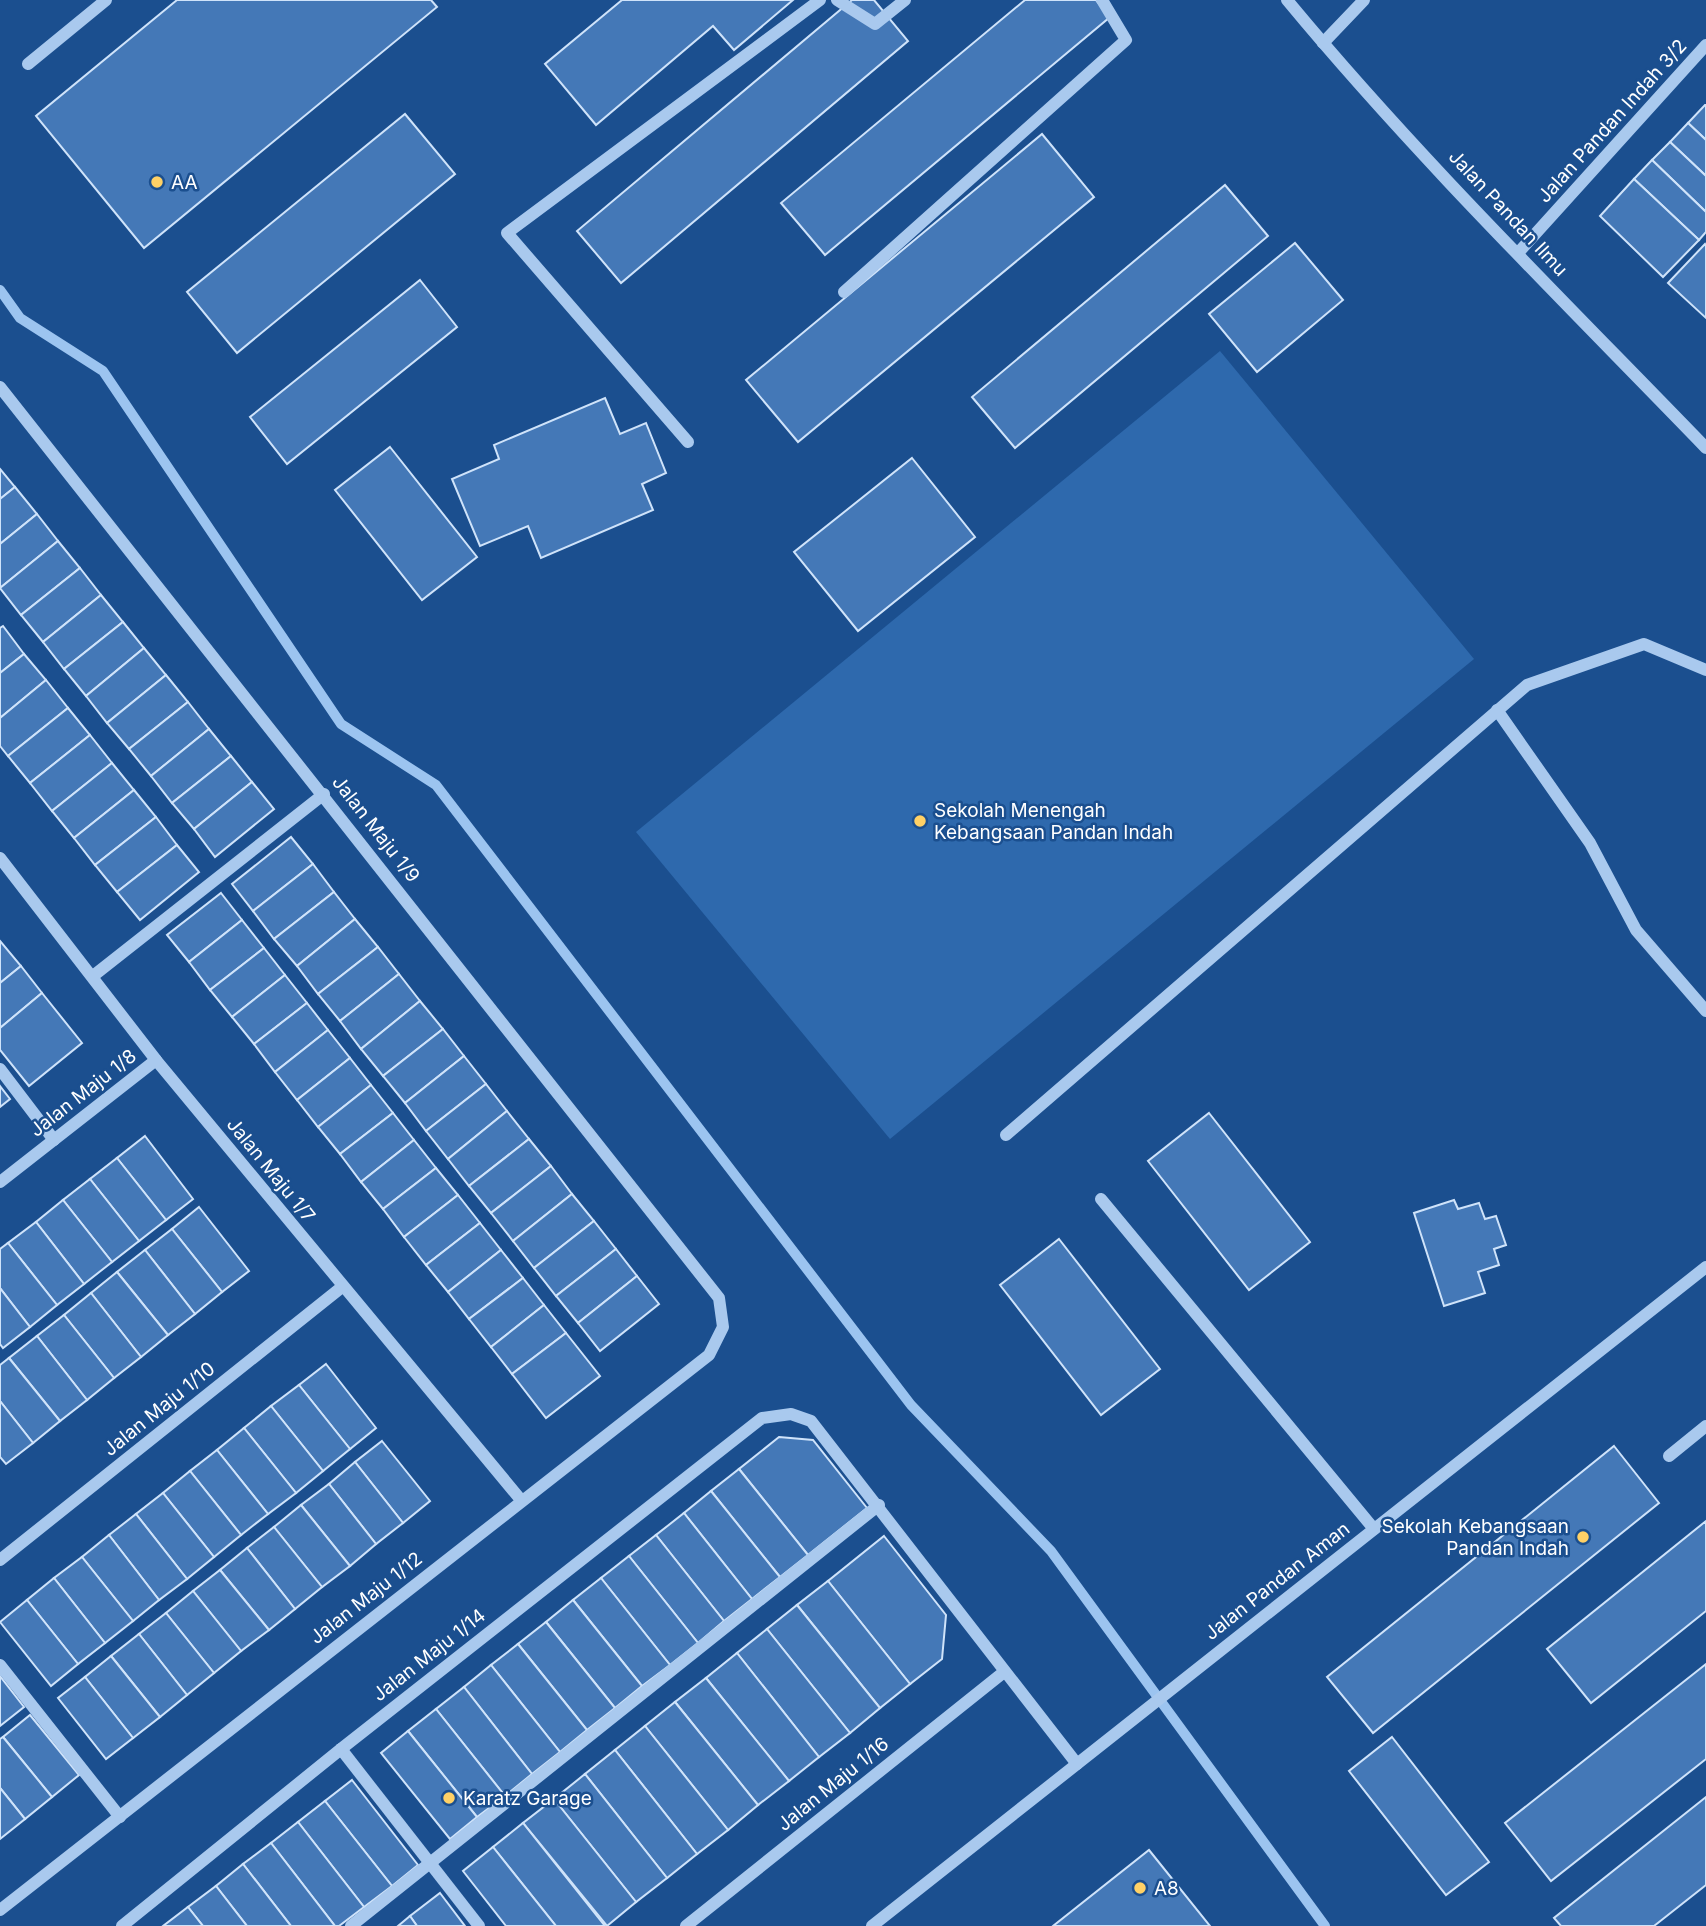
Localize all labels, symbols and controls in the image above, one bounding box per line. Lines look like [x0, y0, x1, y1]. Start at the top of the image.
street label: Jalan Pandan Indah 3/2 [1533, 35, 1691, 207]
street label: Jalan Pandan Ilmu [1444, 145, 1572, 281]
place label: AA [171, 171, 198, 194]
marker: AA [149, 174, 165, 190]
street label: Jalan Maju 1/9 [327, 771, 425, 887]
place label: Sekolah Menengah Kebangsaan Pandan Indah [934, 799, 1173, 844]
marker: Sekolah Menengah Kebangsaan Pandan Indah [912, 813, 928, 829]
street label: Jalan Maju 1/8 [25, 1044, 141, 1142]
street label: Jalan Maju 1/7 [222, 1113, 320, 1227]
street label: Jalan Maju 1/10 [99, 1357, 219, 1461]
place label: Sekolah Kebangsaan Pandan Indah [1381, 1515, 1569, 1560]
street label: Jalan Pandan Aman [1200, 1517, 1354, 1645]
marker: Sekolah Kebangsaan Pandan Indah [1575, 1529, 1591, 1545]
street label: Jalan Maju 1/12 [305, 1547, 427, 1649]
street label: Jalan Maju 1/14 [368, 1604, 490, 1706]
street label: Jalan Maju 1/16 [773, 1732, 893, 1836]
place label: Karatz Garage [463, 1787, 592, 1810]
marker: Karatz Garage [441, 1790, 457, 1806]
place label: A8 [1154, 1877, 1179, 1900]
marker: A8 [1132, 1880, 1148, 1896]

